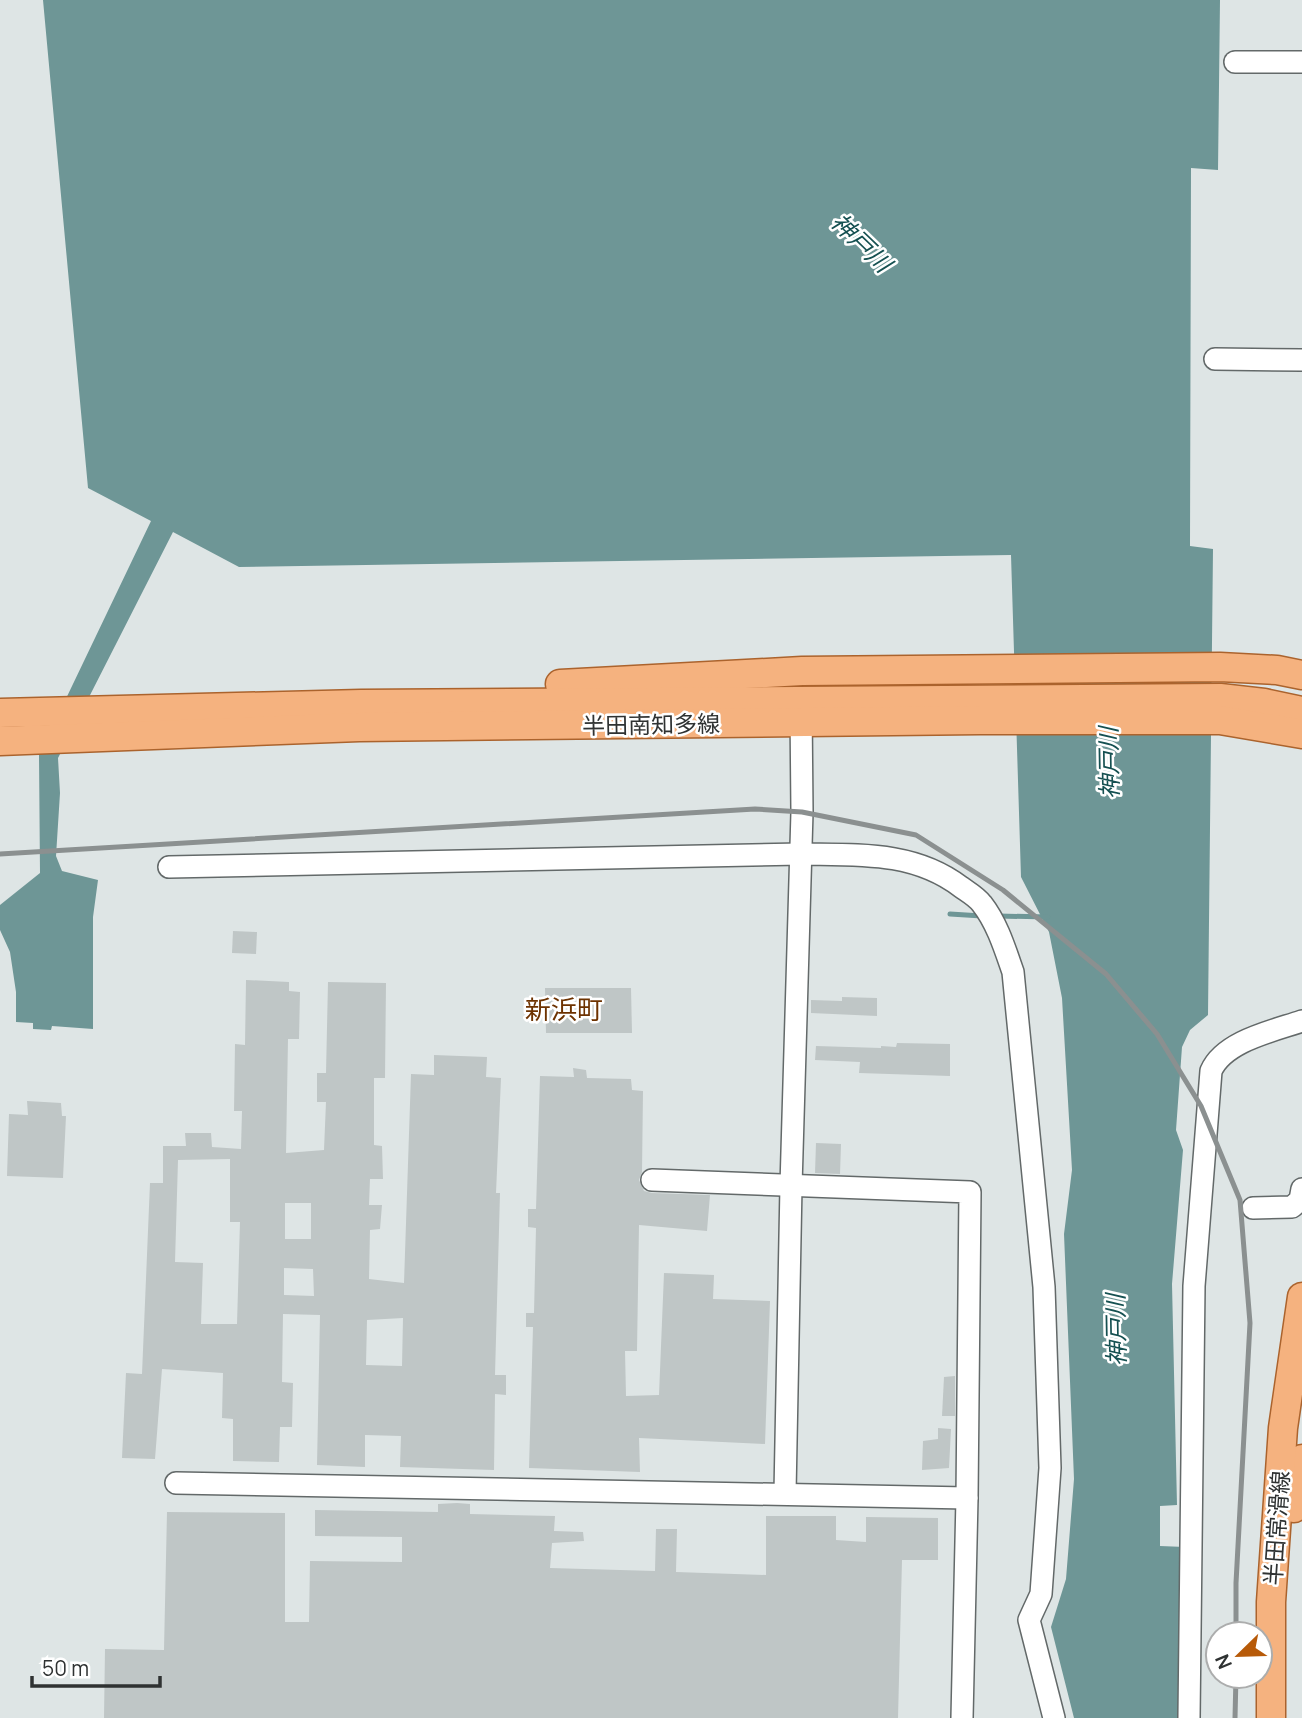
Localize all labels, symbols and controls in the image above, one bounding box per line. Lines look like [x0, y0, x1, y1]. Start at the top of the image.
water label: 神戸川 [825, 205, 902, 281]
street label: 半田南知多線 [582, 707, 720, 741]
water label: 神戸川 [1091, 724, 1125, 799]
district label: 新浜町 [525, 991, 603, 1027]
water label: 神戸川 [1098, 1291, 1132, 1366]
street label: 半田常滑線 [1256, 1470, 1296, 1586]
north arrow [1204, 1620, 1274, 1690]
scale bar [32, 1644, 159, 1688]
text: N [1209, 1650, 1238, 1673]
text: 50 m [42, 1654, 89, 1682]

